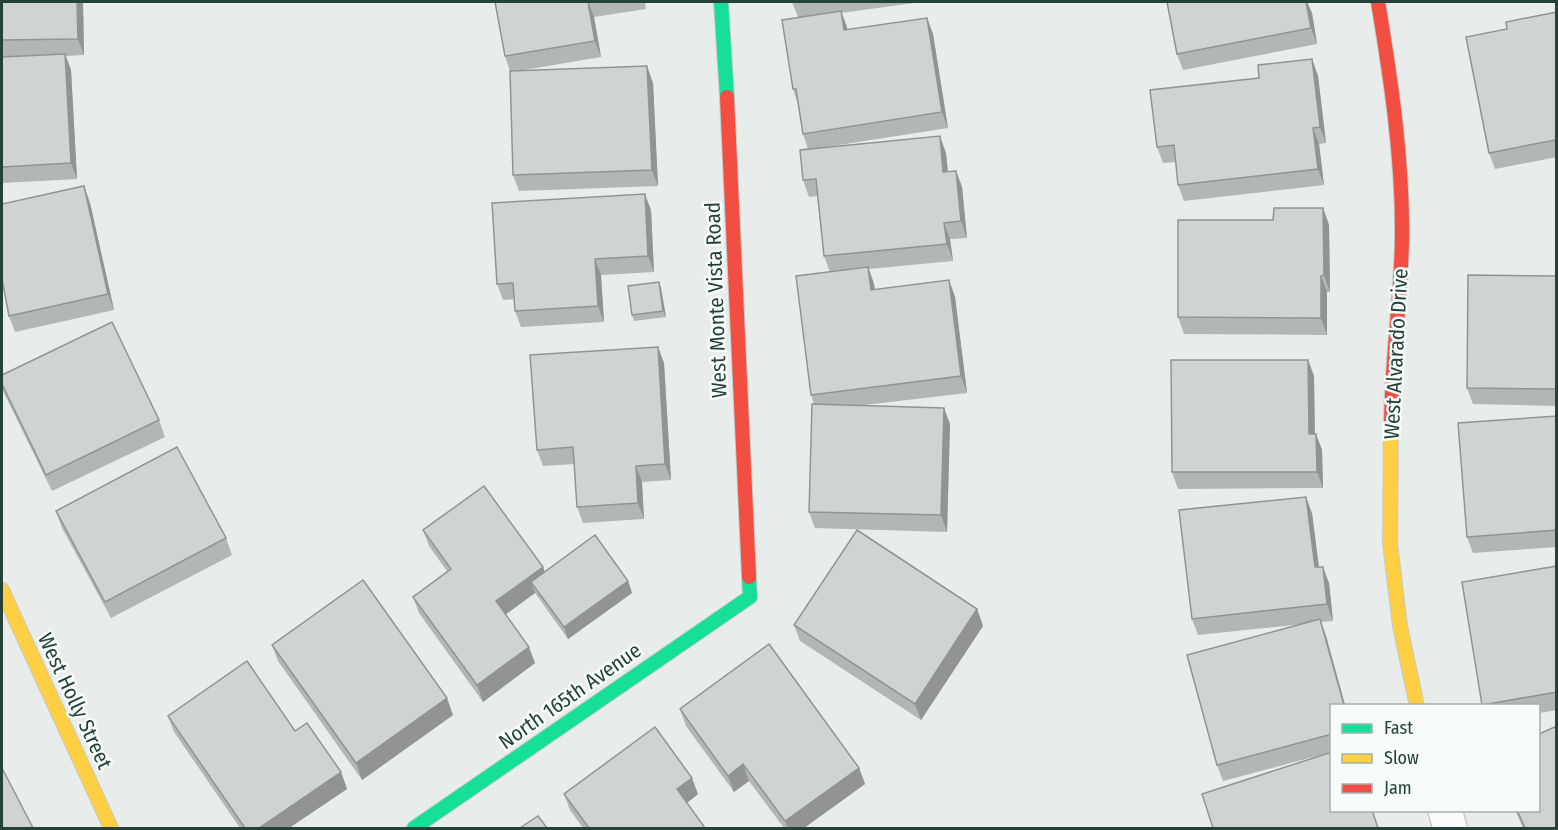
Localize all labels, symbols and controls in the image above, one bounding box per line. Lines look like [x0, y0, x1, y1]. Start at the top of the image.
street label: West Monte Vista Road [700, 202, 732, 398]
street label: West Alvarado Drive [1379, 268, 1413, 440]
street label: West Holly Street [32, 629, 118, 773]
street label: North 165th Avenue [494, 637, 646, 755]
legend [1330, 704, 1540, 812]
text: Fast [1384, 717, 1413, 739]
text: Slow [1384, 747, 1419, 769]
text: Jam [1384, 777, 1412, 799]

